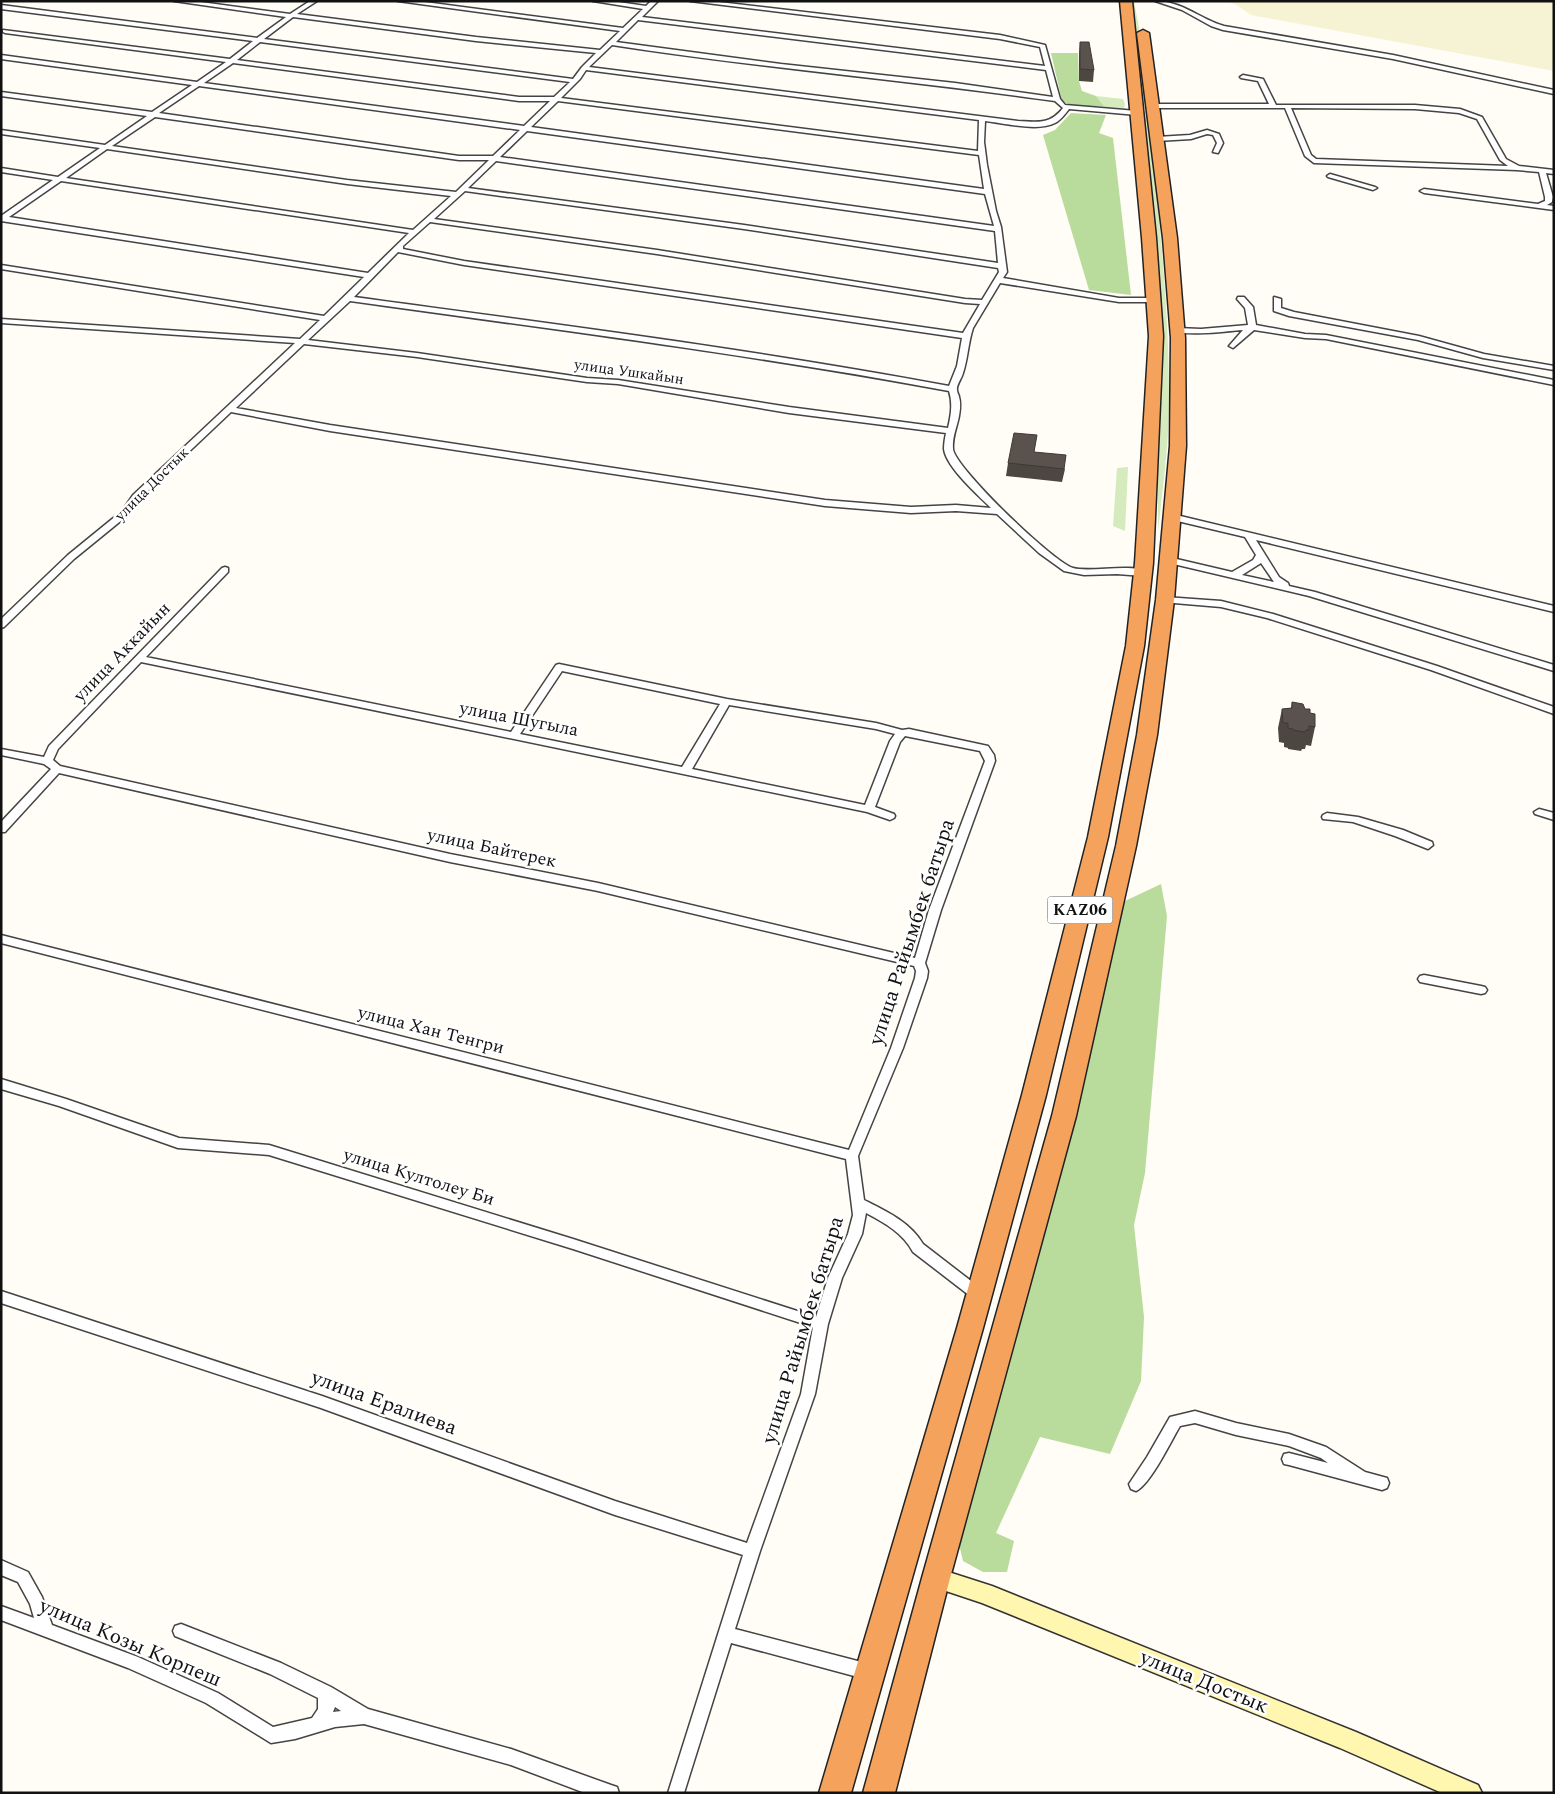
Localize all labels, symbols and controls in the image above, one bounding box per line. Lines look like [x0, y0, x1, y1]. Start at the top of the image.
street label: улица Ушкайын [572, 353, 685, 391]
street label: улица Достык [109, 442, 194, 527]
street label: улица Аккайын [66, 596, 177, 709]
street label: улица Шугыла [456, 694, 581, 744]
street label: улица Райымбек батыра [860, 814, 964, 1050]
street label: улица Байтерек [424, 821, 559, 875]
road number: KАZ06 [1048, 896, 1112, 924]
street label: улица Хан Тенгри [354, 999, 507, 1061]
street label: улица Култолеу Би [339, 1141, 498, 1213]
street label: улица Райымбек батыра [753, 1212, 853, 1449]
street label: улица Ералиева [306, 1361, 462, 1444]
street label: улица Козы Корпеш [33, 1590, 226, 1696]
street label: улица Достык [1134, 1641, 1273, 1722]

